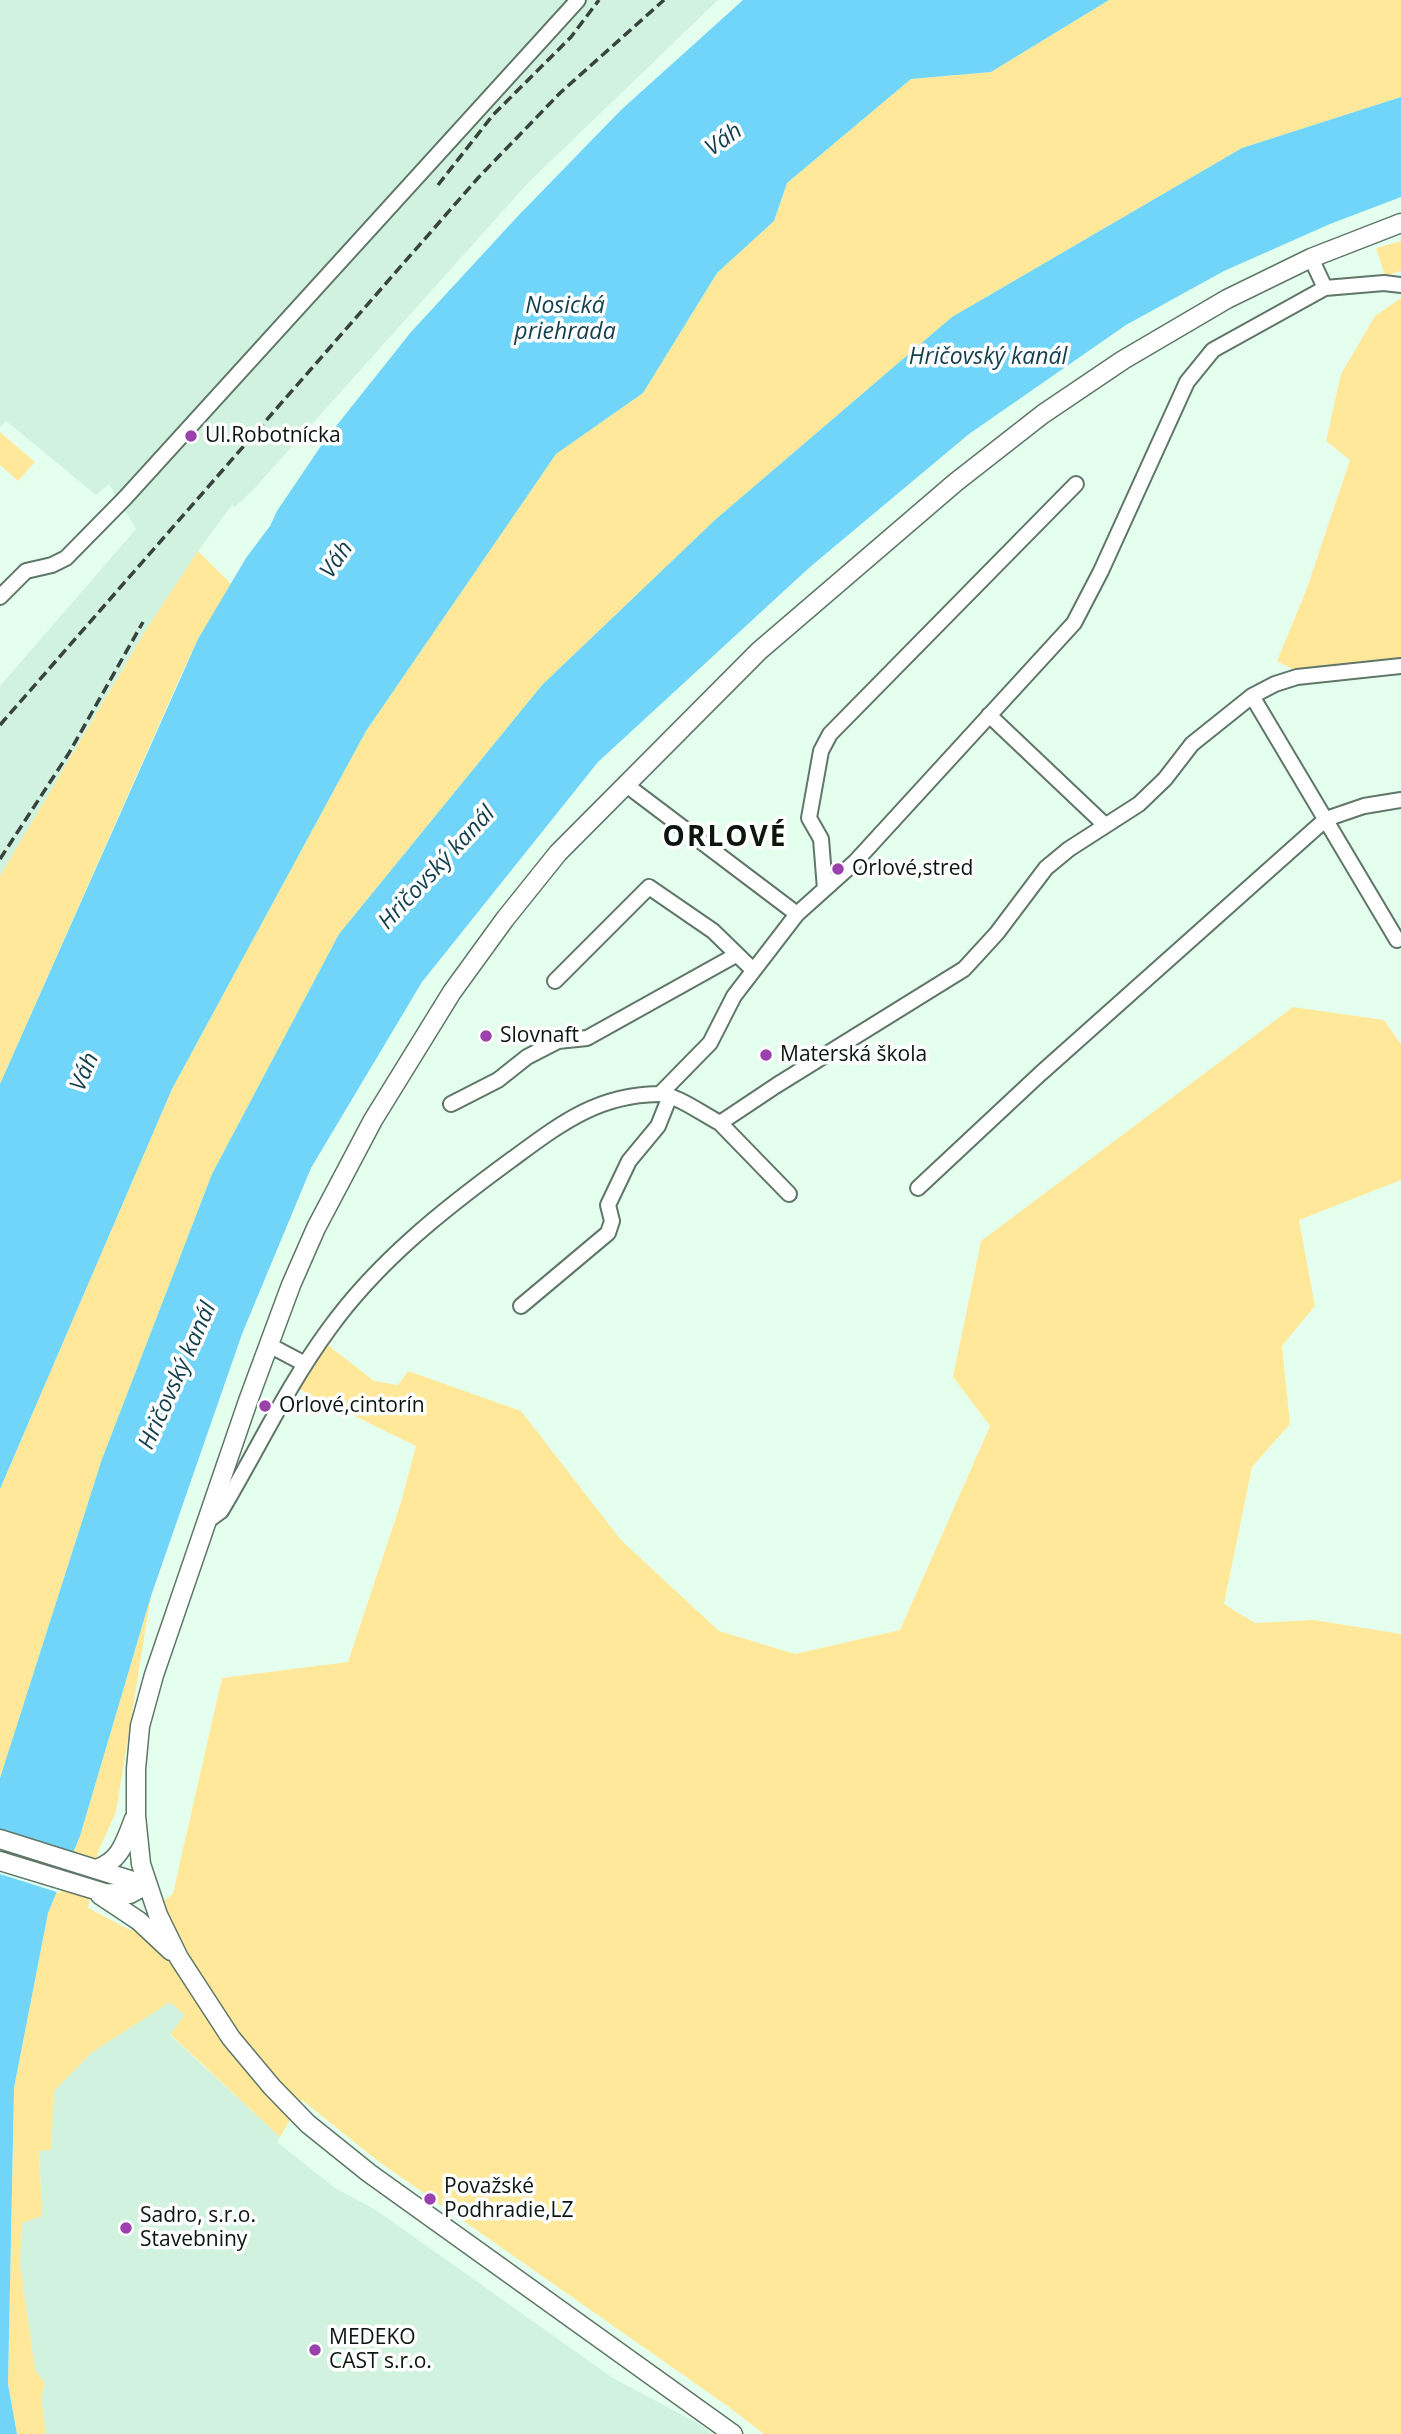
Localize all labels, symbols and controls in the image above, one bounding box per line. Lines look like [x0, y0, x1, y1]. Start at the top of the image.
water label: Váh [700, 118, 748, 162]
water label: Nosická priehrada [514, 292, 616, 346]
water label: Hričovský kanál [909, 343, 1067, 371]
place label: Ul.Robotnícka [205, 423, 341, 449]
marker: Ul.Robotnícka [183, 428, 199, 444]
water label: Váh [315, 536, 359, 584]
water label: Hričovský kanál [373, 801, 501, 935]
district label: ORLOVÉ [663, 821, 787, 855]
place label: Orlové,stred [852, 856, 973, 882]
marker: Orlové,stred [830, 861, 846, 877]
place label: Slovnaft [500, 1023, 579, 1049]
marker: Slovnaft [478, 1028, 494, 1044]
place label: Materská škola [780, 1042, 927, 1068]
marker: Materská škola [758, 1047, 774, 1063]
water label: Váh [65, 1049, 105, 1095]
water label: Hričovský kanál [133, 1298, 223, 1454]
place label: Orlové,cintorín [279, 1393, 425, 1419]
marker: Orlové,cintorín [257, 1398, 273, 1414]
place label: Považské Podhradie,LZ [444, 2174, 574, 2224]
marker: Považské Podhradie,LZ [422, 2191, 438, 2207]
place label: Sadro, s.r.o. Stavebniny [140, 2203, 256, 2253]
marker: Sadro, s.r.o. Stavebniny [118, 2220, 134, 2236]
place label: MEDEKO CAST s.r.o. [329, 2325, 432, 2375]
marker: MEDEKO CAST s.r.o. [307, 2342, 323, 2358]

